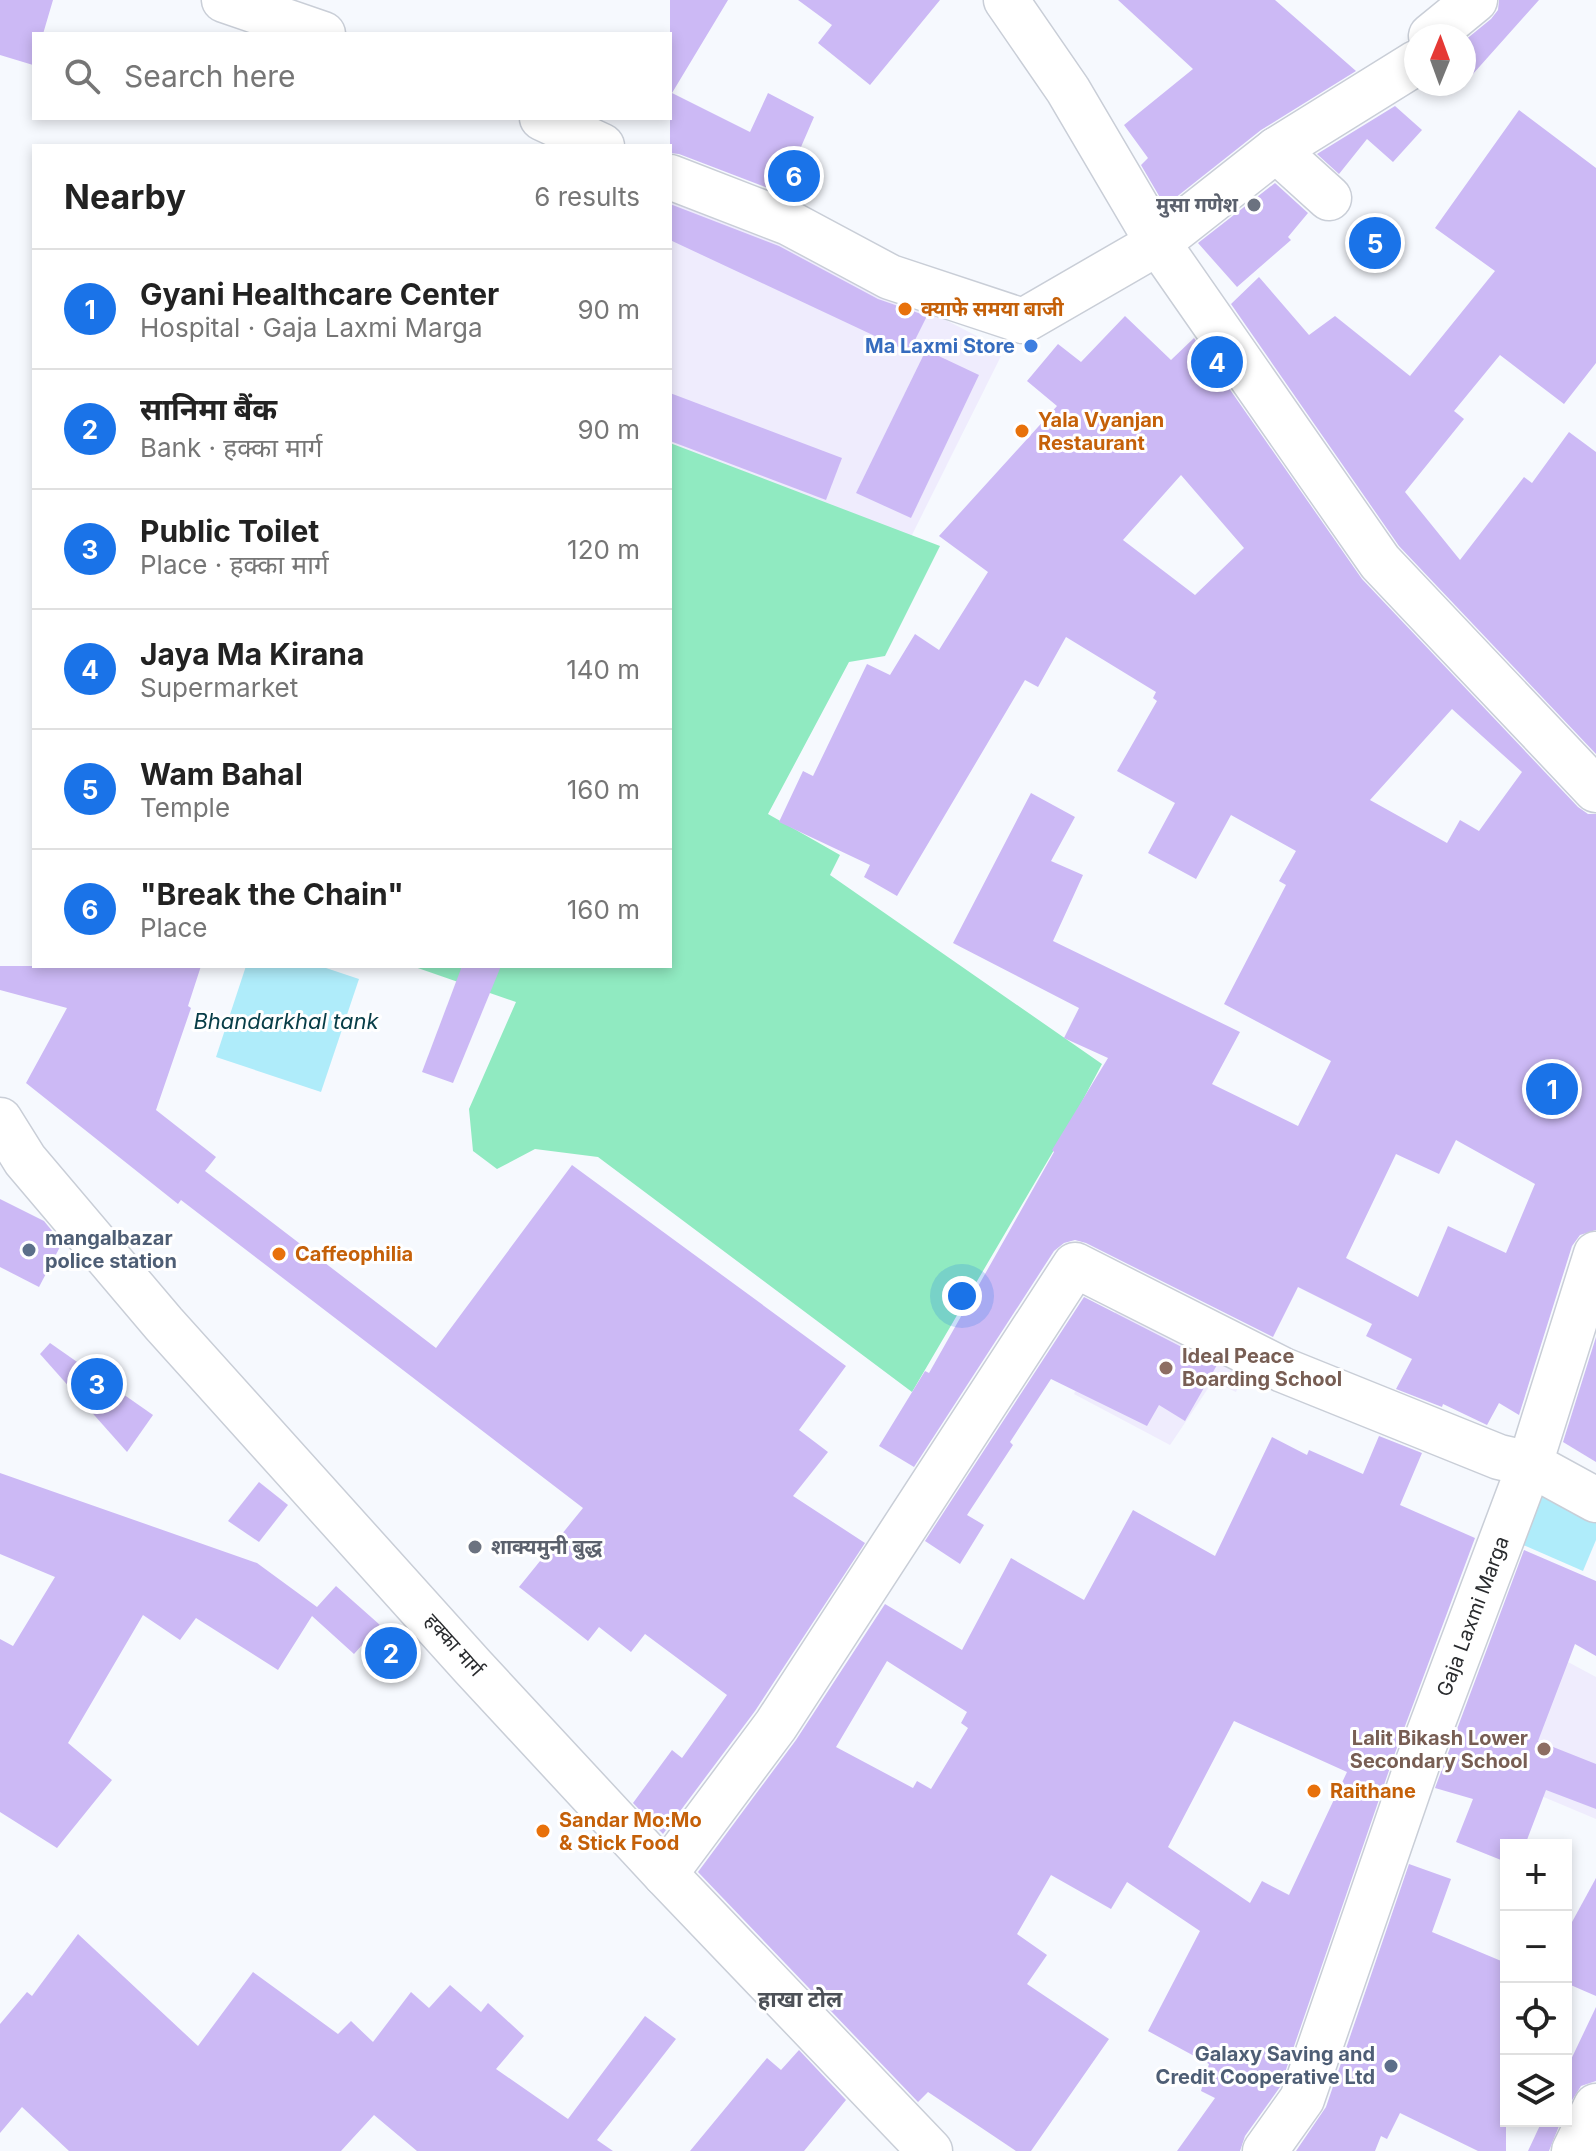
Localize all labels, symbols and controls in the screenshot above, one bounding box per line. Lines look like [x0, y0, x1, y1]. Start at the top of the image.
north arrow [1404, 24, 1476, 96]
search box [32, 32, 672, 120]
icon: search [60, 54, 104, 98]
text: Search here [124, 58, 296, 94]
pin: 6 [768, 146, 820, 206]
text: Nearby [64, 176, 186, 217]
text: 6 results [534, 181, 640, 212]
place label: मुसा गणेश [1156, 193, 1239, 218]
marker: मुसा गणेश [1245, 196, 1263, 214]
pin: 5 [1349, 213, 1401, 273]
text: Gyani Healthcare Center [140, 276, 499, 312]
text: 1 [84, 294, 96, 325]
text: 90 m [577, 294, 640, 325]
place label: क्याफे समया बाजी [921, 297, 1065, 321]
marker: क्याफे समया बाजी [896, 300, 914, 318]
text: Hospital · Gaja Laxmi Marga [140, 312, 483, 343]
pin: 4 [1191, 332, 1243, 392]
place label: Ma Laxmi Store [865, 334, 1015, 358]
marker: Ma Laxmi Store [1022, 337, 1040, 355]
text: सानिमा बैंक [140, 391, 277, 427]
place label: Yala Vyanjan Restaurant [1038, 408, 1164, 455]
text: 2 [82, 414, 98, 445]
text: 90 m [577, 414, 640, 445]
marker: Yala Vyanjan Restaurant [1013, 422, 1031, 440]
text: Bank · हक्का मार्ग [140, 432, 322, 463]
text: Public Toilet [140, 513, 319, 549]
text: 3 [82, 534, 98, 565]
text: 120 m [567, 534, 640, 565]
text: Place · हक्का मार्ग [140, 549, 329, 580]
text: Jaya Ma Kirana [140, 636, 364, 672]
text: 4 [81, 654, 99, 685]
text: 140 m [566, 654, 640, 685]
text: Supermarket [140, 672, 298, 703]
text: Wam Bahal [140, 756, 303, 792]
text: 5 [82, 774, 98, 805]
text: 160 m [567, 774, 640, 805]
text: Temple [140, 792, 230, 823]
text: "Break the Chain" [140, 876, 404, 912]
text: 6 [82, 894, 98, 925]
text: 160 m [567, 894, 640, 925]
text: Place [140, 912, 208, 943]
water label: Bhandarkhal tank [193, 1008, 380, 1034]
pin: 1 [1526, 1059, 1578, 1119]
place label: mangalbazar police station [45, 1226, 177, 1273]
marker: mangalbazar police station [20, 1241, 38, 1259]
place label: Caffeophilia [295, 1242, 413, 1266]
marker: Caffeophilia [270, 1245, 288, 1263]
your location [942, 1276, 982, 1316]
place label: Ideal Peace Boarding School [1182, 1344, 1342, 1391]
pin: 3 [71, 1354, 123, 1414]
marker: Ideal Peace Boarding School [1157, 1359, 1175, 1377]
street label: Gaja Laxmi Marga [1432, 1533, 1514, 1700]
place label: शाक्यमुनी बुद्ध [491, 1535, 603, 1560]
marker: शाक्यमुनी बुद्ध [466, 1538, 484, 1556]
street label: हक्का मार्ग [420, 1609, 489, 1682]
pin: 2 [365, 1623, 417, 1683]
place label: Lalit Bikash Lower Secondary School [1350, 1726, 1528, 1773]
marker: Lalit Bikash Lower Secondary School [1535, 1740, 1553, 1758]
place label: Raithane [1330, 1779, 1416, 1803]
marker: Raithane [1305, 1782, 1323, 1800]
place label: Sandar Mo:Mo & Stick Food [559, 1808, 702, 1855]
marker: Sandar Mo:Mo & Stick Food [534, 1822, 552, 1840]
map controls [1500, 1839, 1572, 2127]
button: + [1500, 1839, 1572, 1911]
button: − [1500, 1911, 1572, 1983]
button: locate [1500, 1983, 1572, 2055]
district label: हाखा टोल [758, 1986, 843, 2012]
place label: Galaxy Saving and Credit Cooperative Ltd [1156, 2042, 1375, 2089]
button: layers [1500, 2055, 1572, 2127]
marker: Galaxy Saving and Credit Cooperative Ltd [1382, 2057, 1400, 2075]

